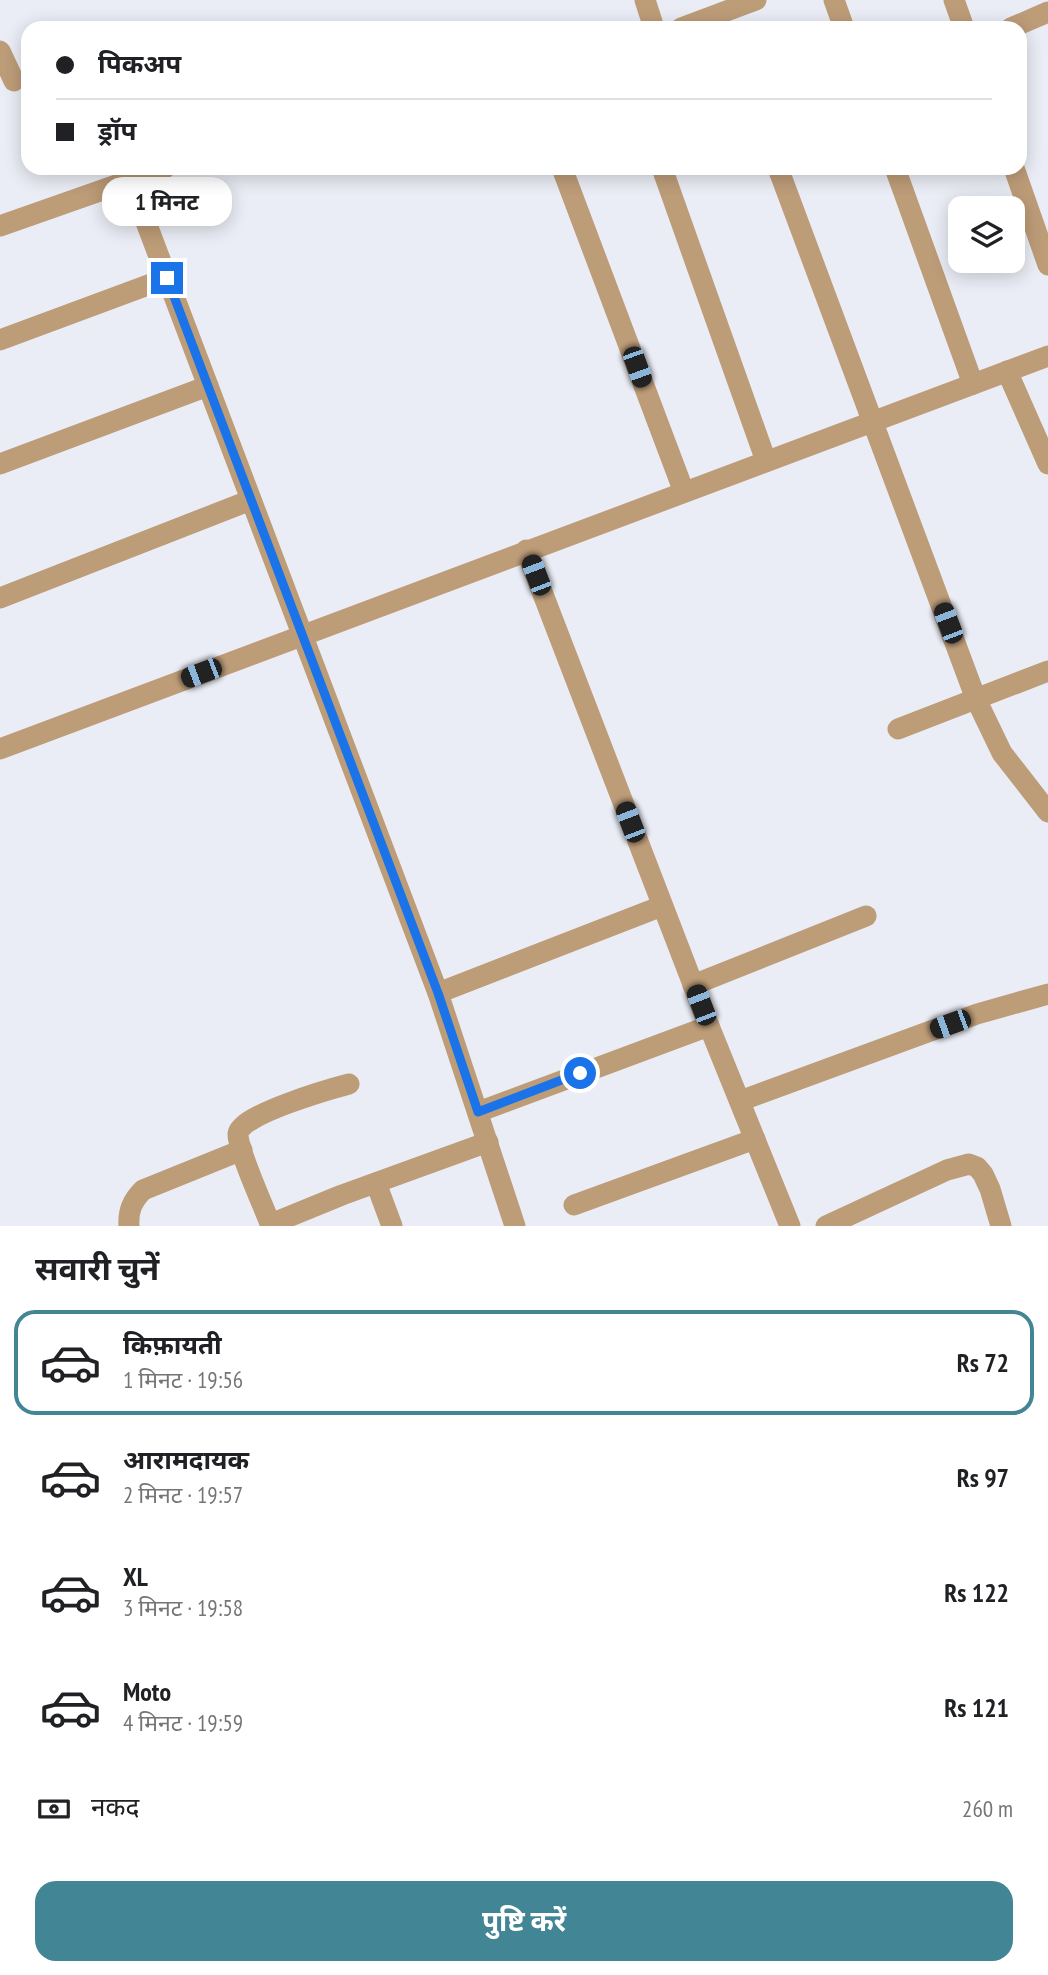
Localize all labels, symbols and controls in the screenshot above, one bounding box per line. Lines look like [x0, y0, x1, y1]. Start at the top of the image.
text: पिकअप [98, 47, 181, 80]
text: ड्रॉप [98, 114, 136, 147]
callout: 1 मिनट [102, 176, 232, 226]
text: 1 मिनट [135, 187, 199, 216]
map controls [948, 196, 1025, 273]
button: layers [948, 196, 1025, 273]
route end [151, 262, 183, 294]
car [620, 344, 655, 390]
car [519, 552, 554, 598]
car [931, 600, 966, 646]
car [178, 656, 225, 690]
car [613, 799, 648, 845]
car [684, 982, 719, 1028]
car [927, 1007, 974, 1041]
route start [564, 1057, 596, 1089]
text: सवारी चुनें [35, 1247, 159, 1289]
text: किफ़ायती [123, 1328, 222, 1361]
icon: car [39, 1331, 102, 1394]
text: Rs 72 [957, 1346, 1009, 1379]
text: 1 मिनट · 19:56 [123, 1365, 243, 1394]
text: आरामदायक [123, 1443, 249, 1476]
icon: car [39, 1446, 102, 1509]
text: Rs 97 [957, 1461, 1009, 1494]
text: 2 मिनट · 19:57 [123, 1480, 243, 1509]
text: XL [123, 1560, 148, 1593]
icon: car [39, 1561, 102, 1624]
text: Rs 122 [944, 1576, 1009, 1609]
text: 3 मिनट · 19:58 [123, 1593, 243, 1622]
text: Moto [123, 1675, 171, 1708]
icon: car [39, 1676, 102, 1739]
text: Rs 121 [944, 1691, 1009, 1724]
text: 4 मिनट · 19:59 [123, 1708, 243, 1737]
icon: cash [35, 1790, 73, 1828]
text: नकद [91, 1790, 139, 1823]
text: 260 m [962, 1794, 1013, 1823]
button: पुष्टि करें [35, 1881, 1013, 1961]

